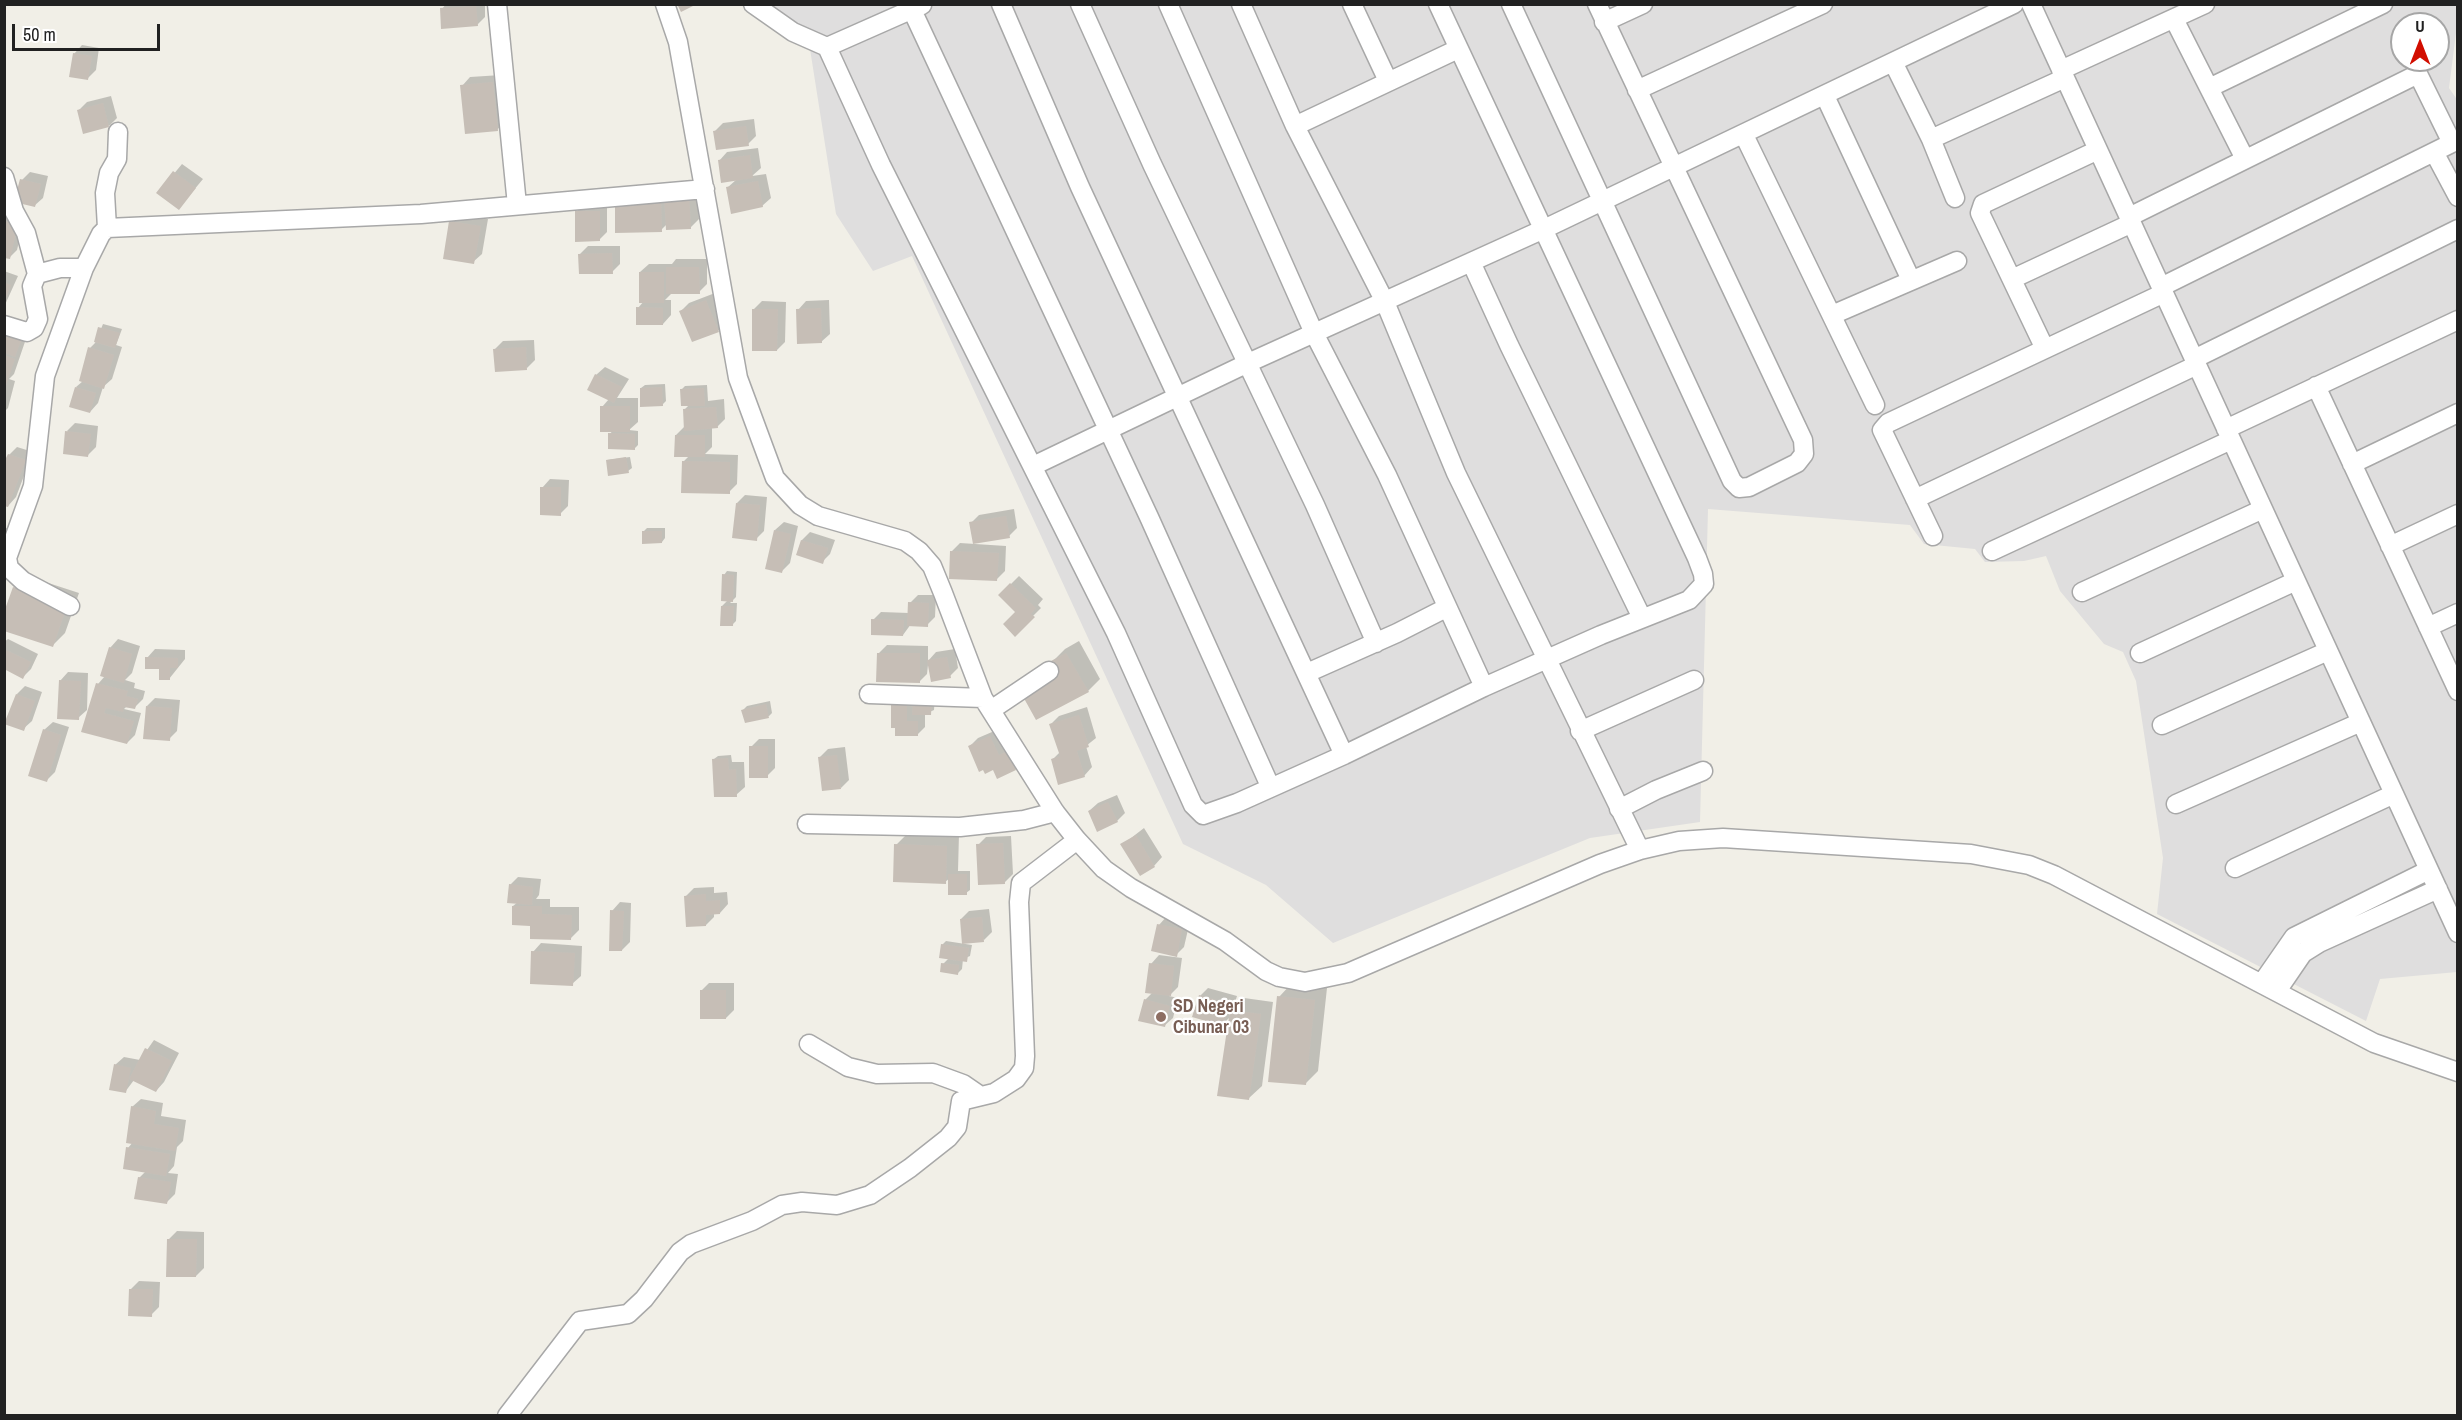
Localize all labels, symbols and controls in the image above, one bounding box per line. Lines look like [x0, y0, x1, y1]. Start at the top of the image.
scale bar [15, 12, 164, 50]
north arrow [2390, 12, 2450, 72]
text: U [2415, 15, 2425, 37]
text: 50 m [23, 22, 56, 47]
place label: SD Negeri Cibunar 03 [1173, 996, 1249, 1038]
marker: SD Negeri Cibunar 03 [1154, 1010, 1168, 1024]

